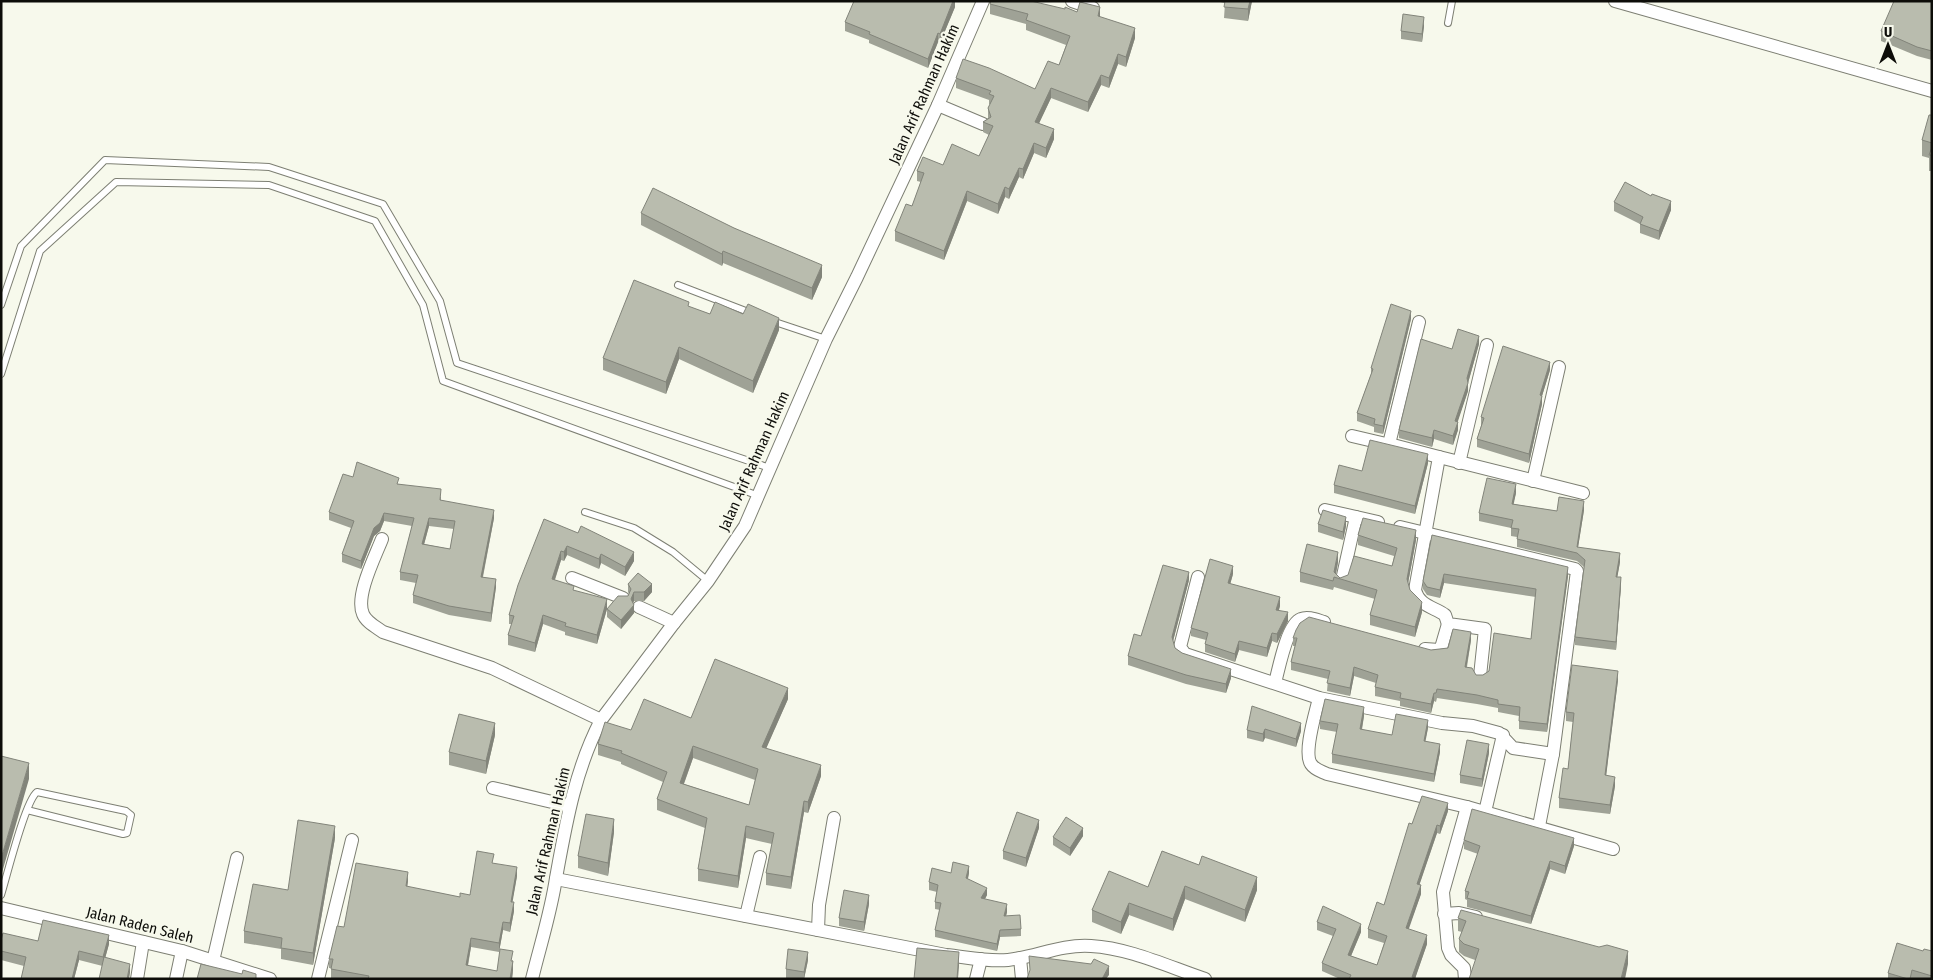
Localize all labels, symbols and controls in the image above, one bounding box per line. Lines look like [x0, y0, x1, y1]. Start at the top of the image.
north arrow [1863, 20, 1913, 70]
street label: Jalan Arif Rahman Hakim [885, 21, 963, 167]
text: U [1884, 24, 1892, 41]
street label: Jalan Arif Rahman Hakim [715, 388, 793, 534]
street label: Jalan Arif Rahman Hakim [522, 765, 574, 917]
street label: Jalan Raden Saleh [84, 903, 196, 947]

